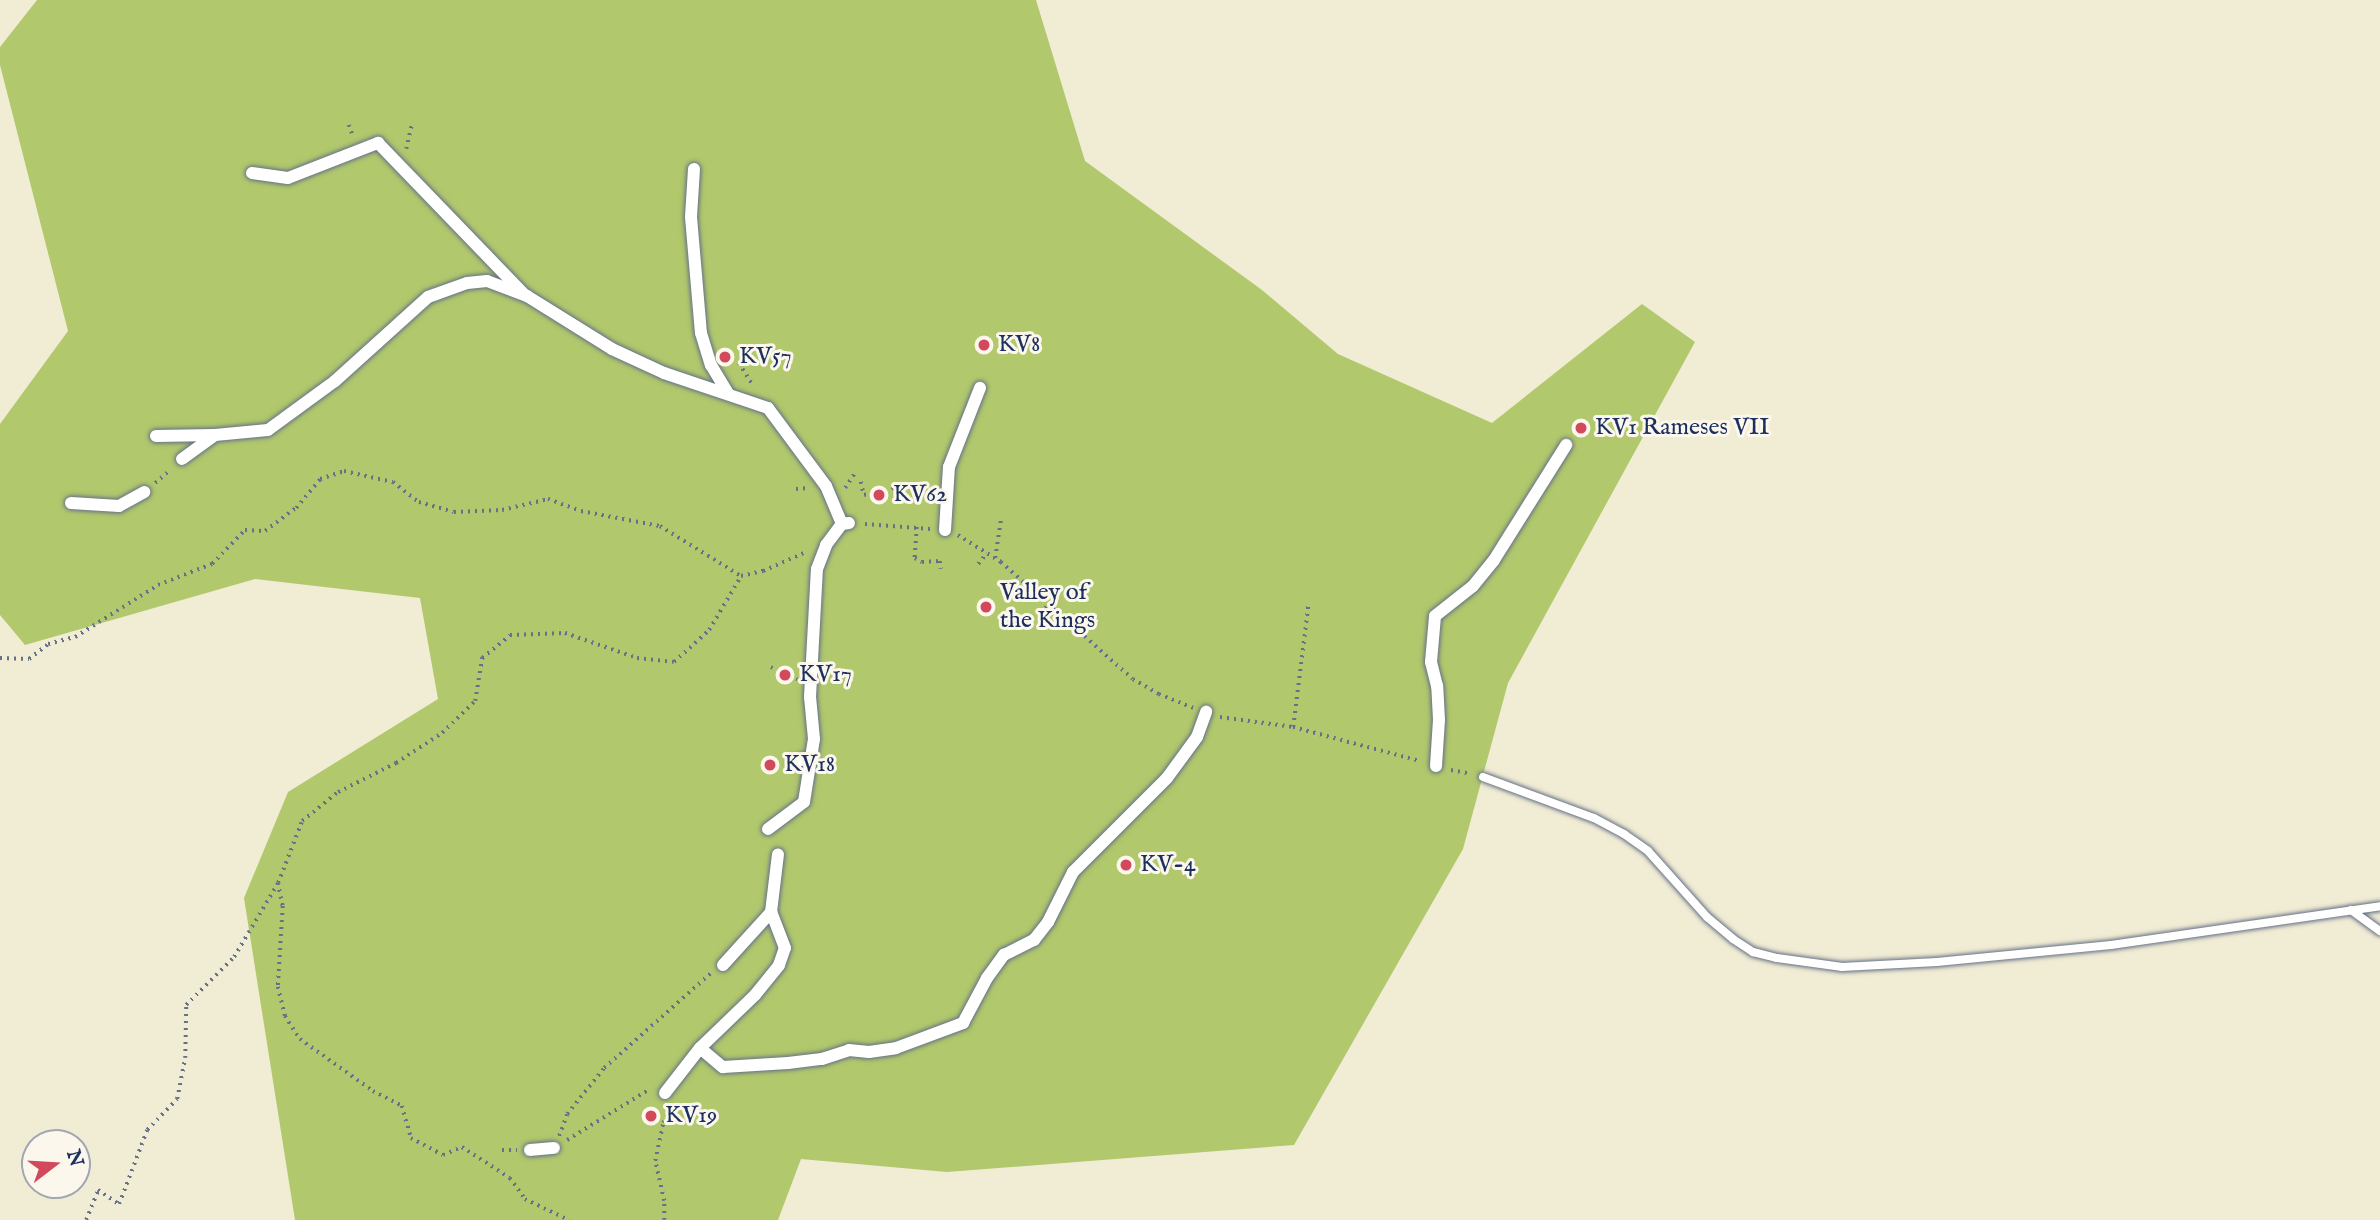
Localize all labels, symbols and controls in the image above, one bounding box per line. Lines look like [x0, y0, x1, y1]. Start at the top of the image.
place label: KV8 [998, 331, 1040, 359]
marker: KV8 [976, 337, 992, 353]
place label: KV57 [739, 343, 792, 371]
marker: KV57 [717, 349, 733, 365]
place label: KV1 Rameses VII [1595, 414, 1770, 442]
marker: KV1 Rameses VII [1573, 420, 1589, 436]
place label: KV62 [893, 481, 947, 509]
marker: KV62 [871, 487, 887, 503]
place label: Valley of the Kings [1000, 579, 1095, 635]
marker: Valley of the Kings [978, 599, 994, 615]
place label: KV17 [799, 661, 852, 689]
marker: KV17 [777, 667, 793, 683]
place label: KV18 [784, 751, 835, 779]
marker: KV18 [762, 757, 778, 773]
place label: KV-4 [1140, 851, 1196, 879]
marker: KV-4 [1118, 857, 1134, 873]
place label: KV19 [665, 1102, 717, 1130]
marker: KV19 [643, 1108, 659, 1124]
north arrow [21, 1129, 91, 1199]
text: N [60, 1147, 88, 1170]

